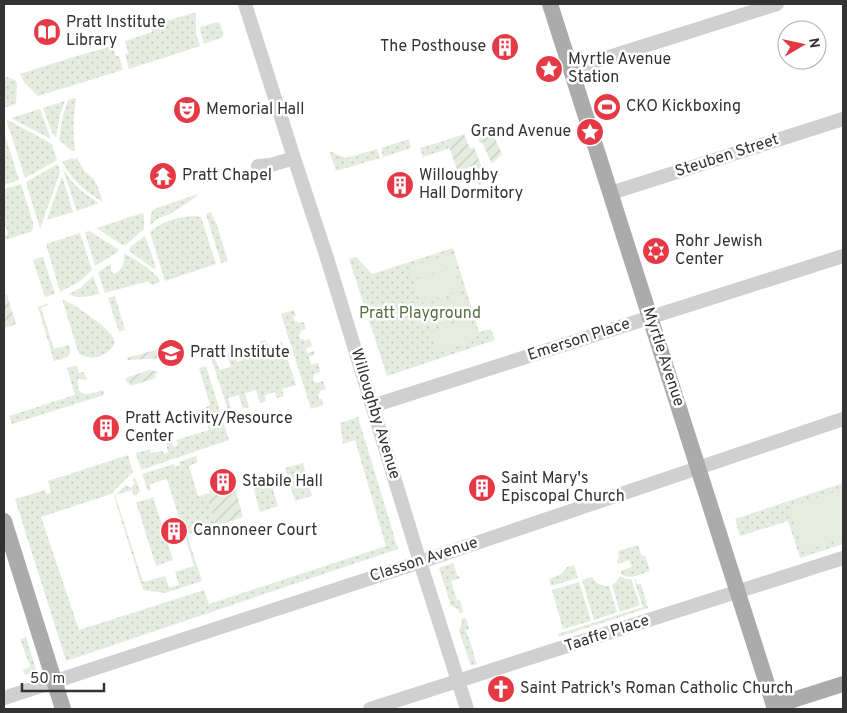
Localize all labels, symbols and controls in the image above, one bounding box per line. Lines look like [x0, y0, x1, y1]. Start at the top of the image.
place label: Pratt Institute Library [66, 13, 166, 51]
library icon: Pratt Institute Library [32, 17, 62, 47]
north arrow [777, 20, 827, 70]
building icon: The Posthouse [490, 32, 520, 62]
place label: The Posthouse [380, 37, 486, 57]
text: N [804, 37, 823, 50]
place label: Myrtle Avenue Station [568, 50, 671, 88]
place icon: Myrtle Avenue Station [534, 54, 564, 84]
sports icon: CKO Kickboxing [592, 92, 622, 122]
theatre icon: Memorial Hall [172, 95, 202, 125]
place label: CKO Kickboxing [626, 97, 741, 117]
place label: Memorial Hall [206, 100, 304, 120]
place icon: Grand Avenue [575, 117, 605, 147]
place label: Grand Avenue [471, 122, 571, 142]
street label: Steuben Street [673, 130, 781, 182]
temple icon: Pratt Chapel [148, 161, 178, 191]
place label: Pratt Chapel [182, 166, 272, 186]
place label: Willoughby Hall Dormitory [419, 166, 523, 204]
building icon: Willoughby Hall Dormitory [385, 170, 415, 200]
place label: Rohr Jewish Center [675, 232, 763, 270]
synagogue icon: Rohr Jewish Center [641, 236, 671, 266]
park label: Pratt Playground [359, 304, 481, 324]
street label: Myrtle Avenue [638, 305, 688, 409]
street label: Emerson Place [525, 314, 633, 366]
school or university icon: Pratt Institute [156, 338, 186, 368]
place label: Pratt Institute [190, 343, 290, 363]
street label: Willoughby Avenue [346, 346, 404, 482]
place label: Pratt Activity/Resource Center [125, 409, 293, 447]
building icon: Pratt Activity/Resource Center [91, 413, 121, 443]
building icon: Stabile Hall [208, 467, 238, 497]
place label: Saint Mary's Episcopal Church [501, 469, 625, 507]
place label: Stabile Hall [242, 472, 323, 492]
building icon: Saint Mary's Episcopal Church [467, 473, 497, 503]
building icon: Cannoneer Court [159, 516, 189, 546]
place label: Cannoneer Court [193, 521, 317, 541]
street label: Classon Avenue [368, 533, 480, 587]
street label: Taaffe Place [562, 611, 652, 657]
scale bar [22, 660, 105, 692]
text: 50 m [30, 670, 65, 689]
church icon: Saint Patrick's Roman Catholic Church [486, 674, 516, 704]
place label: Saint Patrick's Roman Catholic Church [520, 679, 793, 699]

